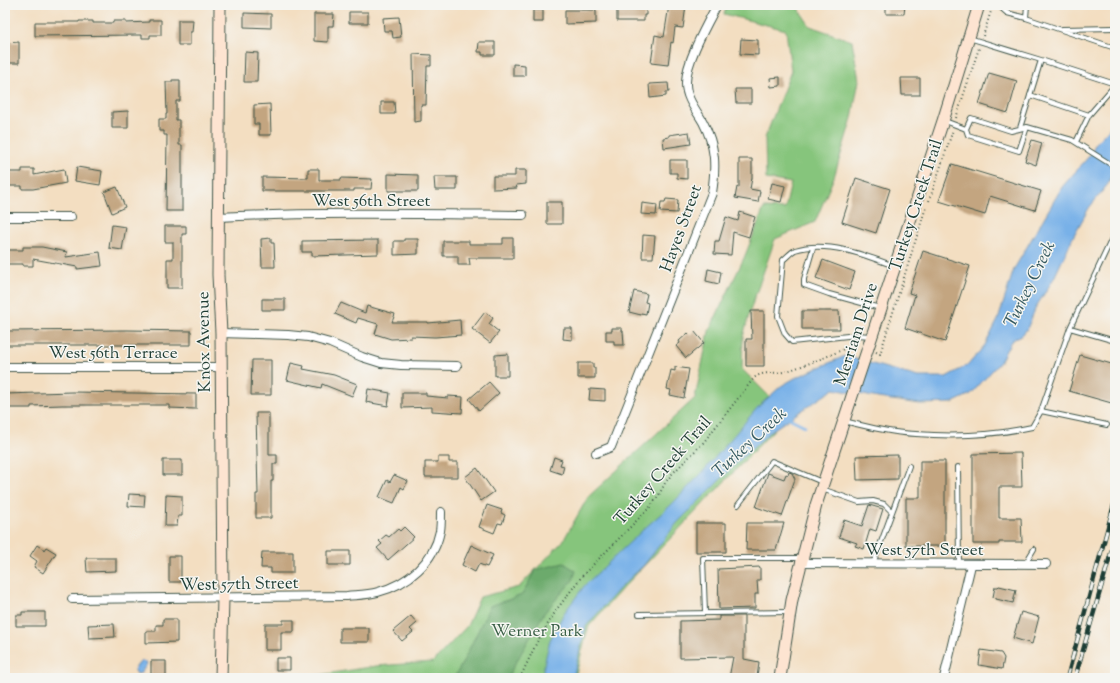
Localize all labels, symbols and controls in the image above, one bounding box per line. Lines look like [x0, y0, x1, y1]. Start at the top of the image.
street label: Turkey Creek Trail [884, 136, 950, 275]
street label: Hayes Street [655, 182, 709, 276]
street label: West 56th Street [312, 190, 431, 214]
water label: Turkey Creek [999, 237, 1063, 333]
street label: Merriam Drive [829, 280, 885, 389]
street label: Knox Avenue [192, 291, 218, 393]
street label: West 56th Terrace [48, 342, 178, 366]
water label: Turkey Creek [707, 402, 794, 485]
street label: Turkey Creek Trail [609, 411, 718, 531]
street label: West 57th Street [865, 539, 984, 563]
street label: West 57th Street [179, 572, 299, 598]
park label: Werner Park [491, 620, 583, 644]

